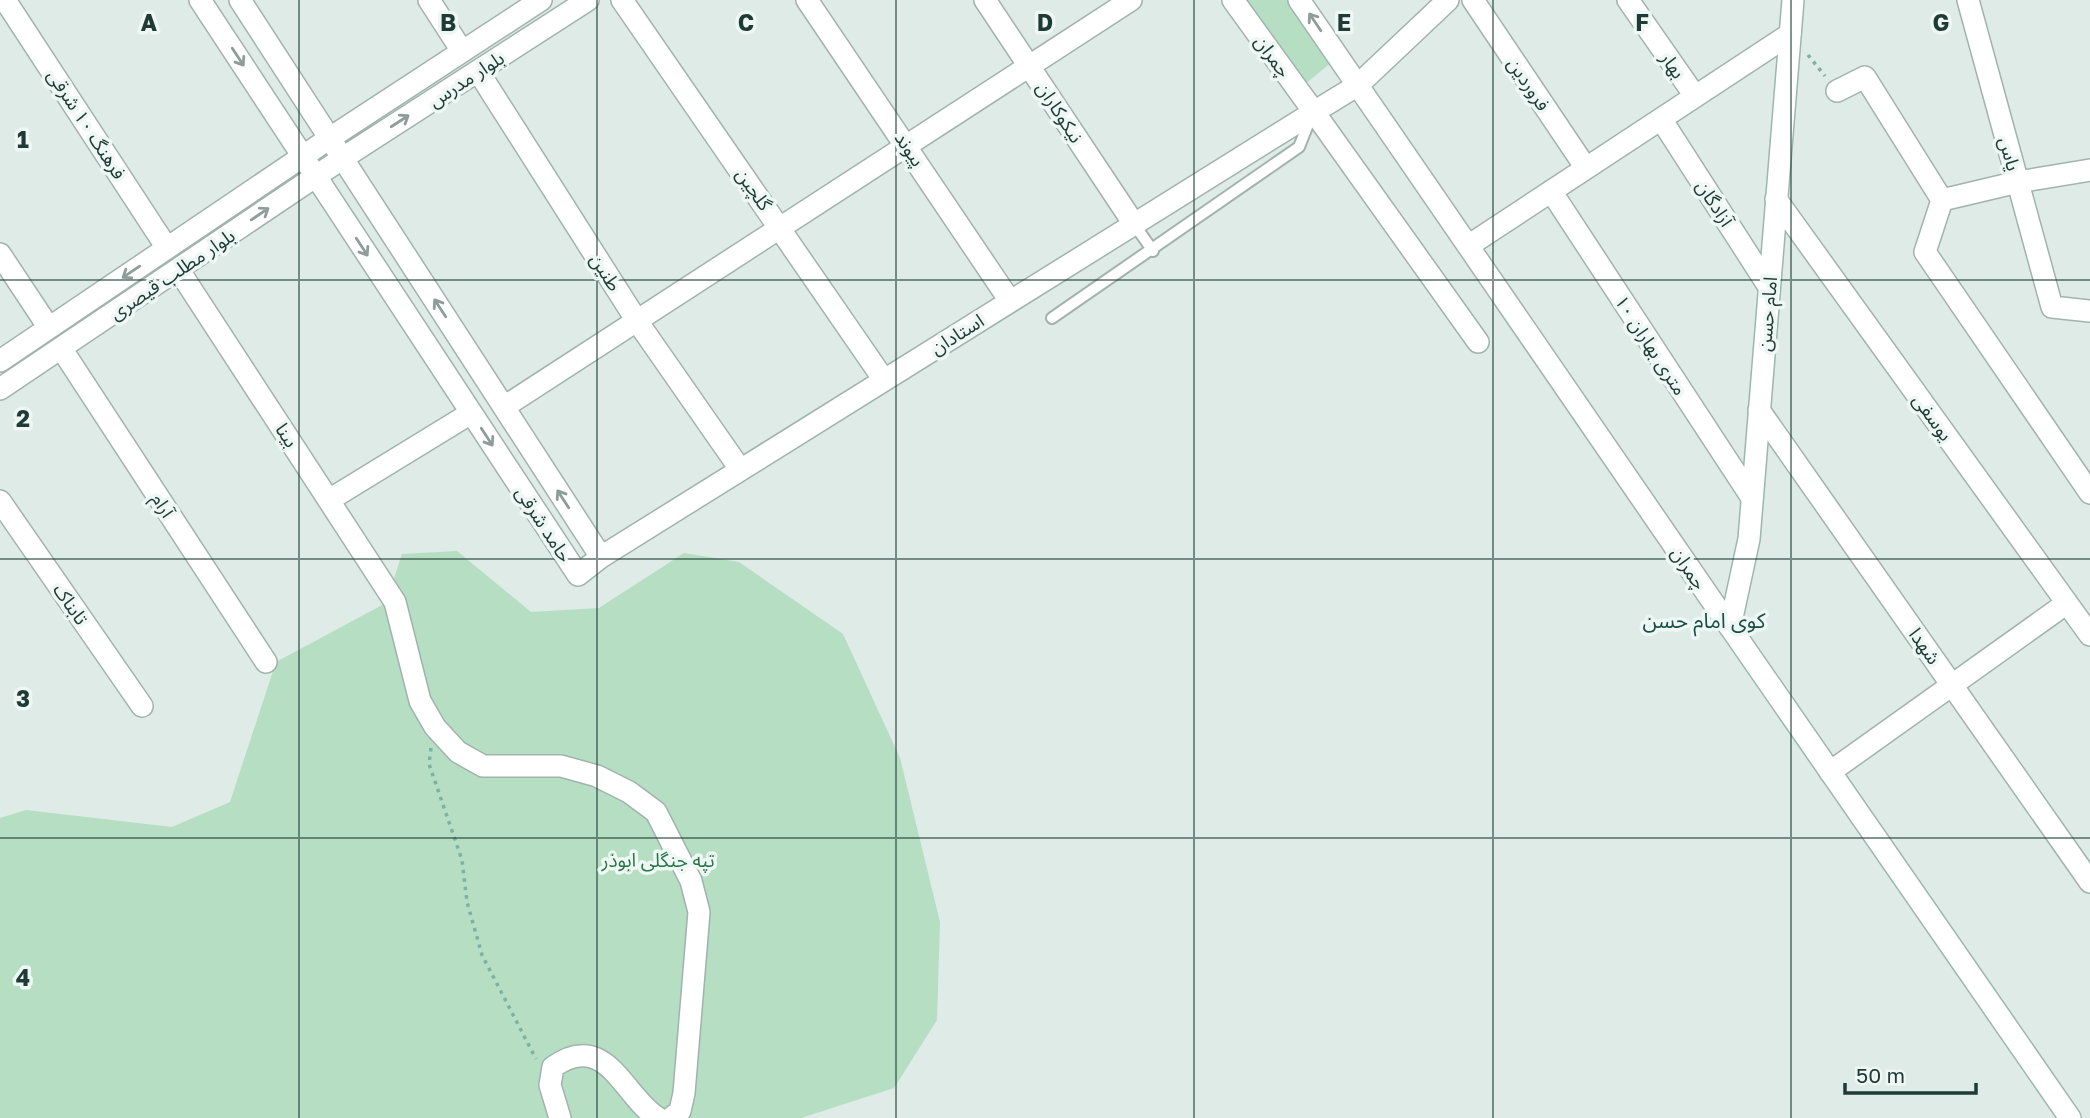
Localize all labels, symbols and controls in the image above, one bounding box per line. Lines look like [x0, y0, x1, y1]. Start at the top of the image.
text: A [141, 8, 158, 36]
text: B [440, 8, 456, 36]
text: C [738, 8, 754, 36]
text: D [1037, 8, 1053, 36]
text: E [1337, 8, 1351, 36]
text: F [1635, 8, 1649, 36]
text: G [1933, 8, 1949, 36]
one-way arrow [1308, 13, 1322, 33]
street label: چمران [1249, 30, 1296, 83]
street label: بلوار مدرس [424, 46, 508, 112]
street label: بهار [1655, 46, 1691, 83]
one-way arrow [230, 47, 245, 66]
street label: فروردین [1502, 53, 1556, 115]
street label: فرهنگ ۱۰ شرقی [42, 64, 132, 184]
street label: نیکوکاران [1031, 77, 1089, 147]
one-way arrow [390, 114, 410, 128]
text: 1 [17, 125, 29, 153]
street label: پیوند [889, 127, 930, 172]
street label: یاس [1994, 134, 2026, 174]
street label: گلچین [730, 163, 778, 217]
street label: آزادگان [1691, 175, 1740, 232]
one-way arrow [250, 207, 269, 221]
street label: بلوار مطلب قیصری [105, 223, 239, 325]
one-way arrow [355, 237, 370, 256]
street label: طنین [585, 249, 627, 296]
one-way arrow [122, 265, 142, 279]
street label: امام حسن [1752, 276, 1785, 353]
street label: ۱۰ متری بهاران [1610, 290, 1692, 400]
one-way arrow [433, 299, 447, 319]
street label: استادان [926, 308, 988, 359]
street label: یوسفی [1908, 389, 1958, 445]
text: 2 [16, 404, 30, 432]
street label: بینا [271, 418, 304, 451]
one-way arrow [481, 427, 495, 447]
street label: حامد شرقی [511, 481, 577, 567]
street label: آرام [144, 488, 181, 525]
one-way arrow [556, 490, 570, 510]
street label: چمران [1665, 542, 1712, 595]
street label: تابناک [49, 579, 94, 629]
district label: کوی امام حسن [1643, 607, 1766, 637]
street label: شهدا [1905, 623, 1946, 668]
text: 3 [16, 684, 30, 712]
park label: تپه جنگلی ابوذر [600, 848, 715, 873]
text: 4 [16, 963, 30, 991]
scale bar [1845, 1052, 1976, 1096]
text: 50 m [1856, 1062, 1905, 1088]

